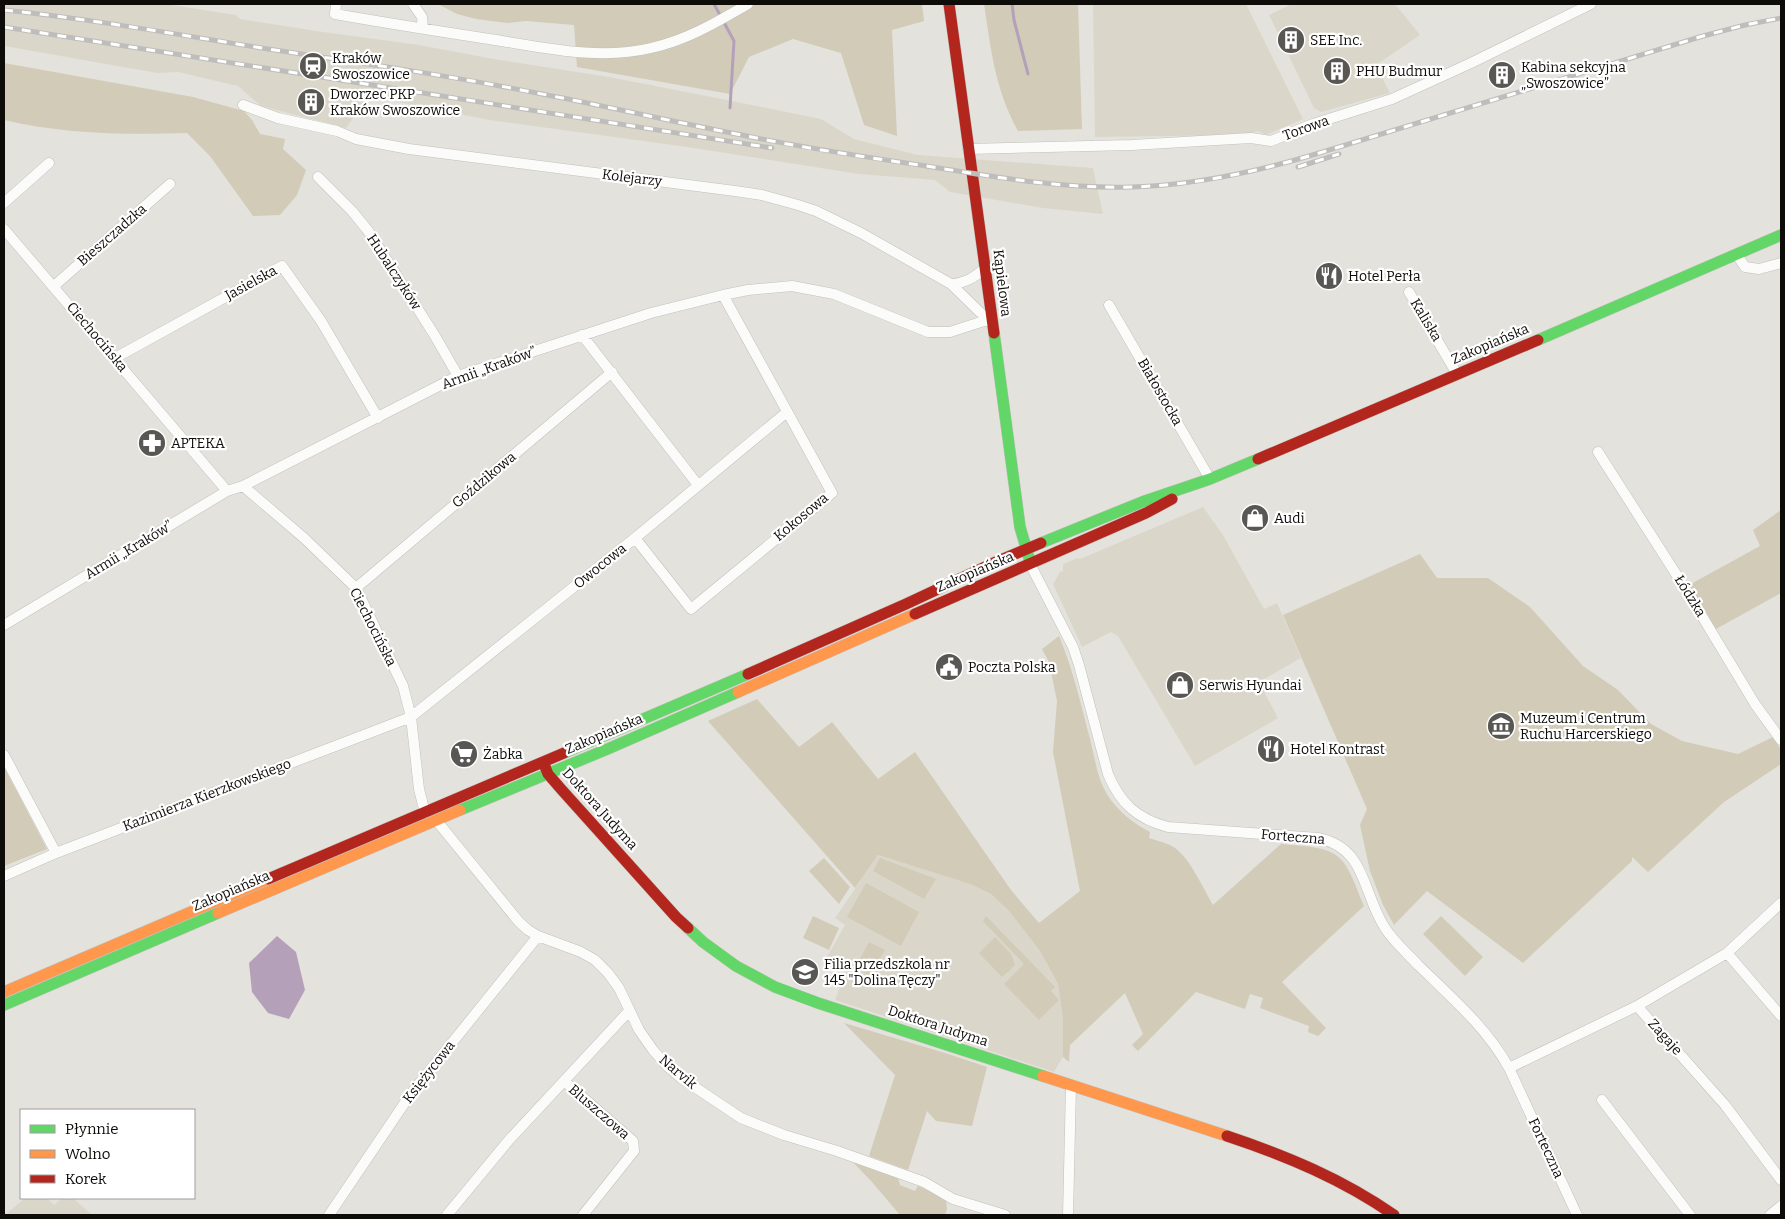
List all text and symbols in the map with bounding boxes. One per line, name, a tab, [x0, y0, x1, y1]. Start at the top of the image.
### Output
building icon: SEE Inc.	[1276, 25, 1306, 55]
place label: SEE Inc.	[1310, 32, 1362, 49]
place label: Kraków Swoszowice	[332, 50, 410, 83]
station icon: Kraków Swoszowice	[298, 51, 328, 81]
building icon: PHU Budmur	[1322, 56, 1352, 86]
place label: Kabina sekcyjna „Swoszowice”	[1521, 59, 1626, 92]
building icon: Kabina sekcyjna „Swoszowice”	[1487, 60, 1517, 90]
place label: PHU Budmur	[1356, 63, 1442, 80]
place label: Dworzec PKP Kraków Swoszowice	[330, 86, 460, 119]
building icon: Dworzec PKP Kraków Swoszowice	[296, 87, 326, 117]
street label: Torowa	[1281, 112, 1332, 144]
street label: Kolejarzy	[601, 166, 664, 190]
street label: Bieszczadzka	[74, 200, 150, 270]
street label: Hubalczyków	[363, 231, 425, 314]
street label: Kąpielowa	[989, 248, 1015, 318]
restaurant icon: Hotel Perła	[1314, 261, 1344, 291]
street label: Jasielska	[221, 262, 280, 305]
place label: Hotel Perła	[1348, 268, 1421, 285]
street label: Kaliska	[1407, 295, 1446, 345]
street label: Ciechocińska	[63, 299, 131, 376]
street label: Zakopiańska	[1449, 320, 1532, 368]
street label: Armii „Kraków”	[439, 343, 539, 393]
street label: Białostocka	[1134, 355, 1186, 429]
pharmacy icon: APTEKA	[137, 428, 167, 458]
place label: APTEKA	[171, 435, 225, 452]
street label: Goździkowa	[449, 448, 520, 512]
street label: Kokosowa	[770, 489, 832, 545]
shop icon: Audi	[1240, 503, 1270, 533]
place label: Audi	[1274, 510, 1305, 527]
street label: Armii „Kraków”	[82, 517, 176, 583]
street label: Owocowa	[570, 540, 630, 592]
street label: Zakopiańska	[934, 548, 1017, 596]
street label: Łódzka	[1671, 572, 1710, 620]
street label: Ciechocińska	[346, 585, 400, 670]
public building icon: Poczta Polska	[934, 652, 964, 682]
place label: Poczta Polska	[968, 659, 1056, 676]
shop icon: Serwis Hyundai	[1165, 670, 1195, 700]
place label: Serwis Hyundai	[1199, 677, 1302, 694]
street label: Zakopiańska	[563, 710, 646, 758]
place label: Muzeum i Centrum Ruchu Harcerskiego	[1520, 710, 1652, 743]
museum icon: Muzeum i Centrum Ruchu Harcerskiego	[1486, 711, 1516, 741]
restaurant icon: Hotel Kontrast	[1256, 734, 1286, 764]
supermarket icon: Żabka	[449, 739, 479, 769]
place label: Hotel Kontrast	[1290, 741, 1385, 758]
place label: Żabka	[483, 746, 523, 763]
street label: Kazimierza Kierzkowskiego	[120, 755, 294, 835]
street label: Doktora Judyma	[559, 765, 641, 854]
street label: Forteczna	[1260, 826, 1326, 848]
street label: Zakopiańska	[190, 867, 273, 915]
place label: Filia przedszkola nr 145 "Dolina Tęczy"	[824, 956, 950, 989]
school or university icon: Filia przedszkola nr 145 "Dolina Tęczy"	[790, 957, 820, 987]
street label: Doktora Judyma	[886, 1002, 991, 1050]
street label: Zagaje	[1644, 1015, 1686, 1059]
street label: Księżycowa	[399, 1037, 459, 1107]
street label: Narvik	[656, 1051, 700, 1093]
street label: Bluszczowa	[565, 1081, 633, 1143]
legend	[20, 1109, 195, 1199]
street label: Forteczna	[1525, 1115, 1567, 1181]
text: Płynnie	[65, 1120, 119, 1138]
text: Wolno	[65, 1145, 110, 1163]
text: Korek	[65, 1170, 107, 1188]

